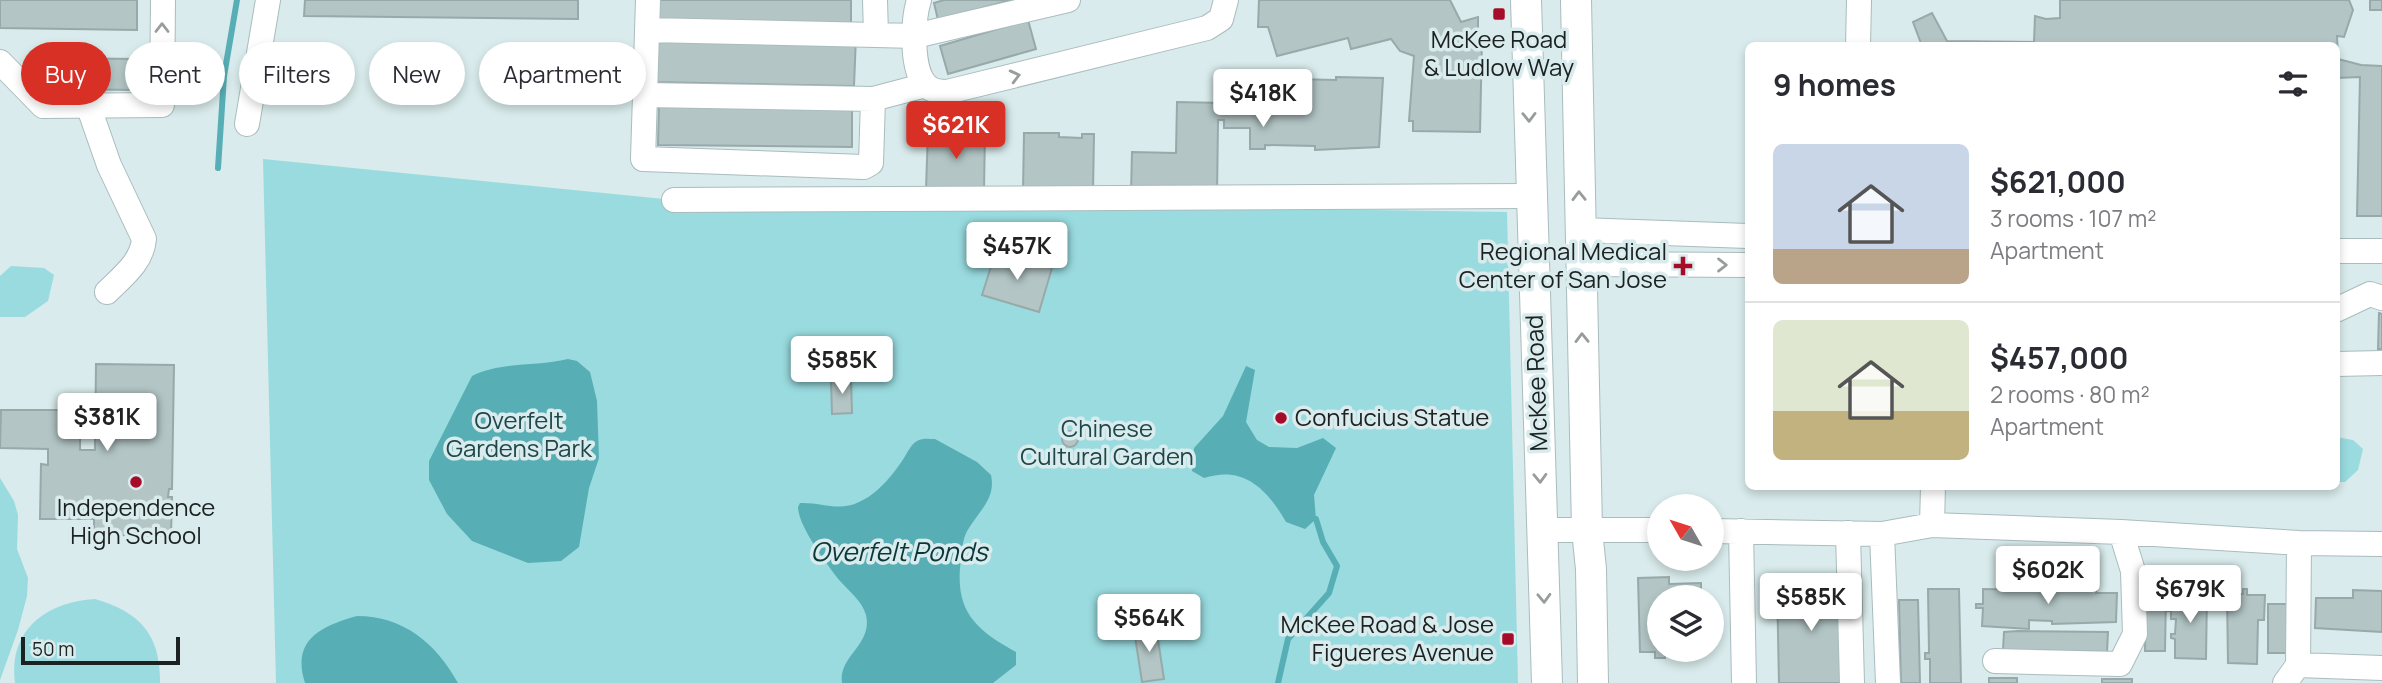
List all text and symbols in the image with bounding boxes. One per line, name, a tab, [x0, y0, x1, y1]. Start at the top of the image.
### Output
marker: McKee Road & Ludlow Way	[1491, 6, 1507, 22]
one-way arrow	[155, 22, 170, 33]
place label: McKee Road & Ludlow Way	[1424, 22, 1575, 83]
chip: Buy	[21, 42, 111, 105]
chip: Rent	[125, 42, 225, 105]
chip: Filters	[239, 42, 355, 105]
chip: New	[369, 42, 465, 105]
chip: Apartment	[479, 42, 646, 105]
text: 9 homes	[1773, 64, 1896, 105]
icon: filters	[2274, 65, 2312, 103]
pin: $418K	[1214, 69, 1312, 129]
one-way arrow	[1009, 70, 1021, 84]
text: $418K	[1229, 76, 1297, 108]
pin: $621K	[907, 102, 1005, 161]
text: $621K	[922, 108, 990, 140]
one-way arrow	[1521, 112, 1537, 123]
text: $621,000	[1990, 161, 2126, 202]
icon: home	[1829, 172, 1913, 256]
one-way arrow	[1572, 190, 1587, 201]
text: 3 rooms · 107 m²	[1990, 202, 2156, 234]
pin: $457K	[968, 222, 1066, 282]
text: $457K	[982, 229, 1052, 261]
place label: Regional Medical Center of San Jose	[1459, 234, 1667, 295]
text: Apartment	[1990, 234, 2104, 266]
marker: Regional Medical Center of San Jose	[1673, 256, 1693, 276]
one-way arrow	[1718, 257, 1728, 273]
street label: McKee Road	[1517, 314, 1554, 452]
one-way arrow	[1575, 333, 1590, 344]
pin: $585K	[793, 336, 891, 396]
text: $457,000	[1990, 337, 2129, 378]
text: $585K	[807, 343, 877, 375]
icon: home	[1829, 348, 1913, 432]
text: 2 rooms · 80 m²	[1990, 378, 2150, 410]
pin: $381K	[58, 393, 156, 453]
text: $381K	[74, 400, 140, 432]
place label: Confucius Statue	[1295, 400, 1489, 433]
park label: Overfelt Gardens Park	[446, 403, 593, 464]
marker: Confucius Statue	[1273, 410, 1289, 426]
text: Apartment	[1990, 410, 2104, 442]
park label: Chinese Cultural Garden	[1020, 411, 1194, 472]
marker: Independence High School	[128, 474, 144, 490]
one-way arrow	[1532, 474, 1548, 484]
place label: Independence High School	[57, 490, 215, 551]
north arrow	[1647, 494, 1724, 570]
map controls	[1647, 494, 1724, 662]
water label: Overfelt Ponds	[810, 533, 990, 569]
pin: $602K	[1999, 546, 2097, 606]
text: $602K	[2012, 553, 2084, 585]
pin: $679K	[2141, 566, 2239, 625]
text: $679K	[2155, 572, 2225, 604]
pin: $585K	[1762, 574, 1860, 633]
text: $585K	[1776, 580, 1846, 612]
button: layers	[1647, 585, 1724, 662]
one-way arrow	[1537, 593, 1552, 604]
pin: $564K	[1100, 594, 1198, 654]
text: $564K	[1113, 601, 1185, 633]
place label: McKee Road & Jose Figueres Avenue	[1280, 607, 1494, 668]
marker: McKee Road & Jose Figueres Avenue	[1500, 631, 1516, 647]
scale bar	[21, 634, 180, 666]
text: 50 m	[32, 636, 74, 662]

